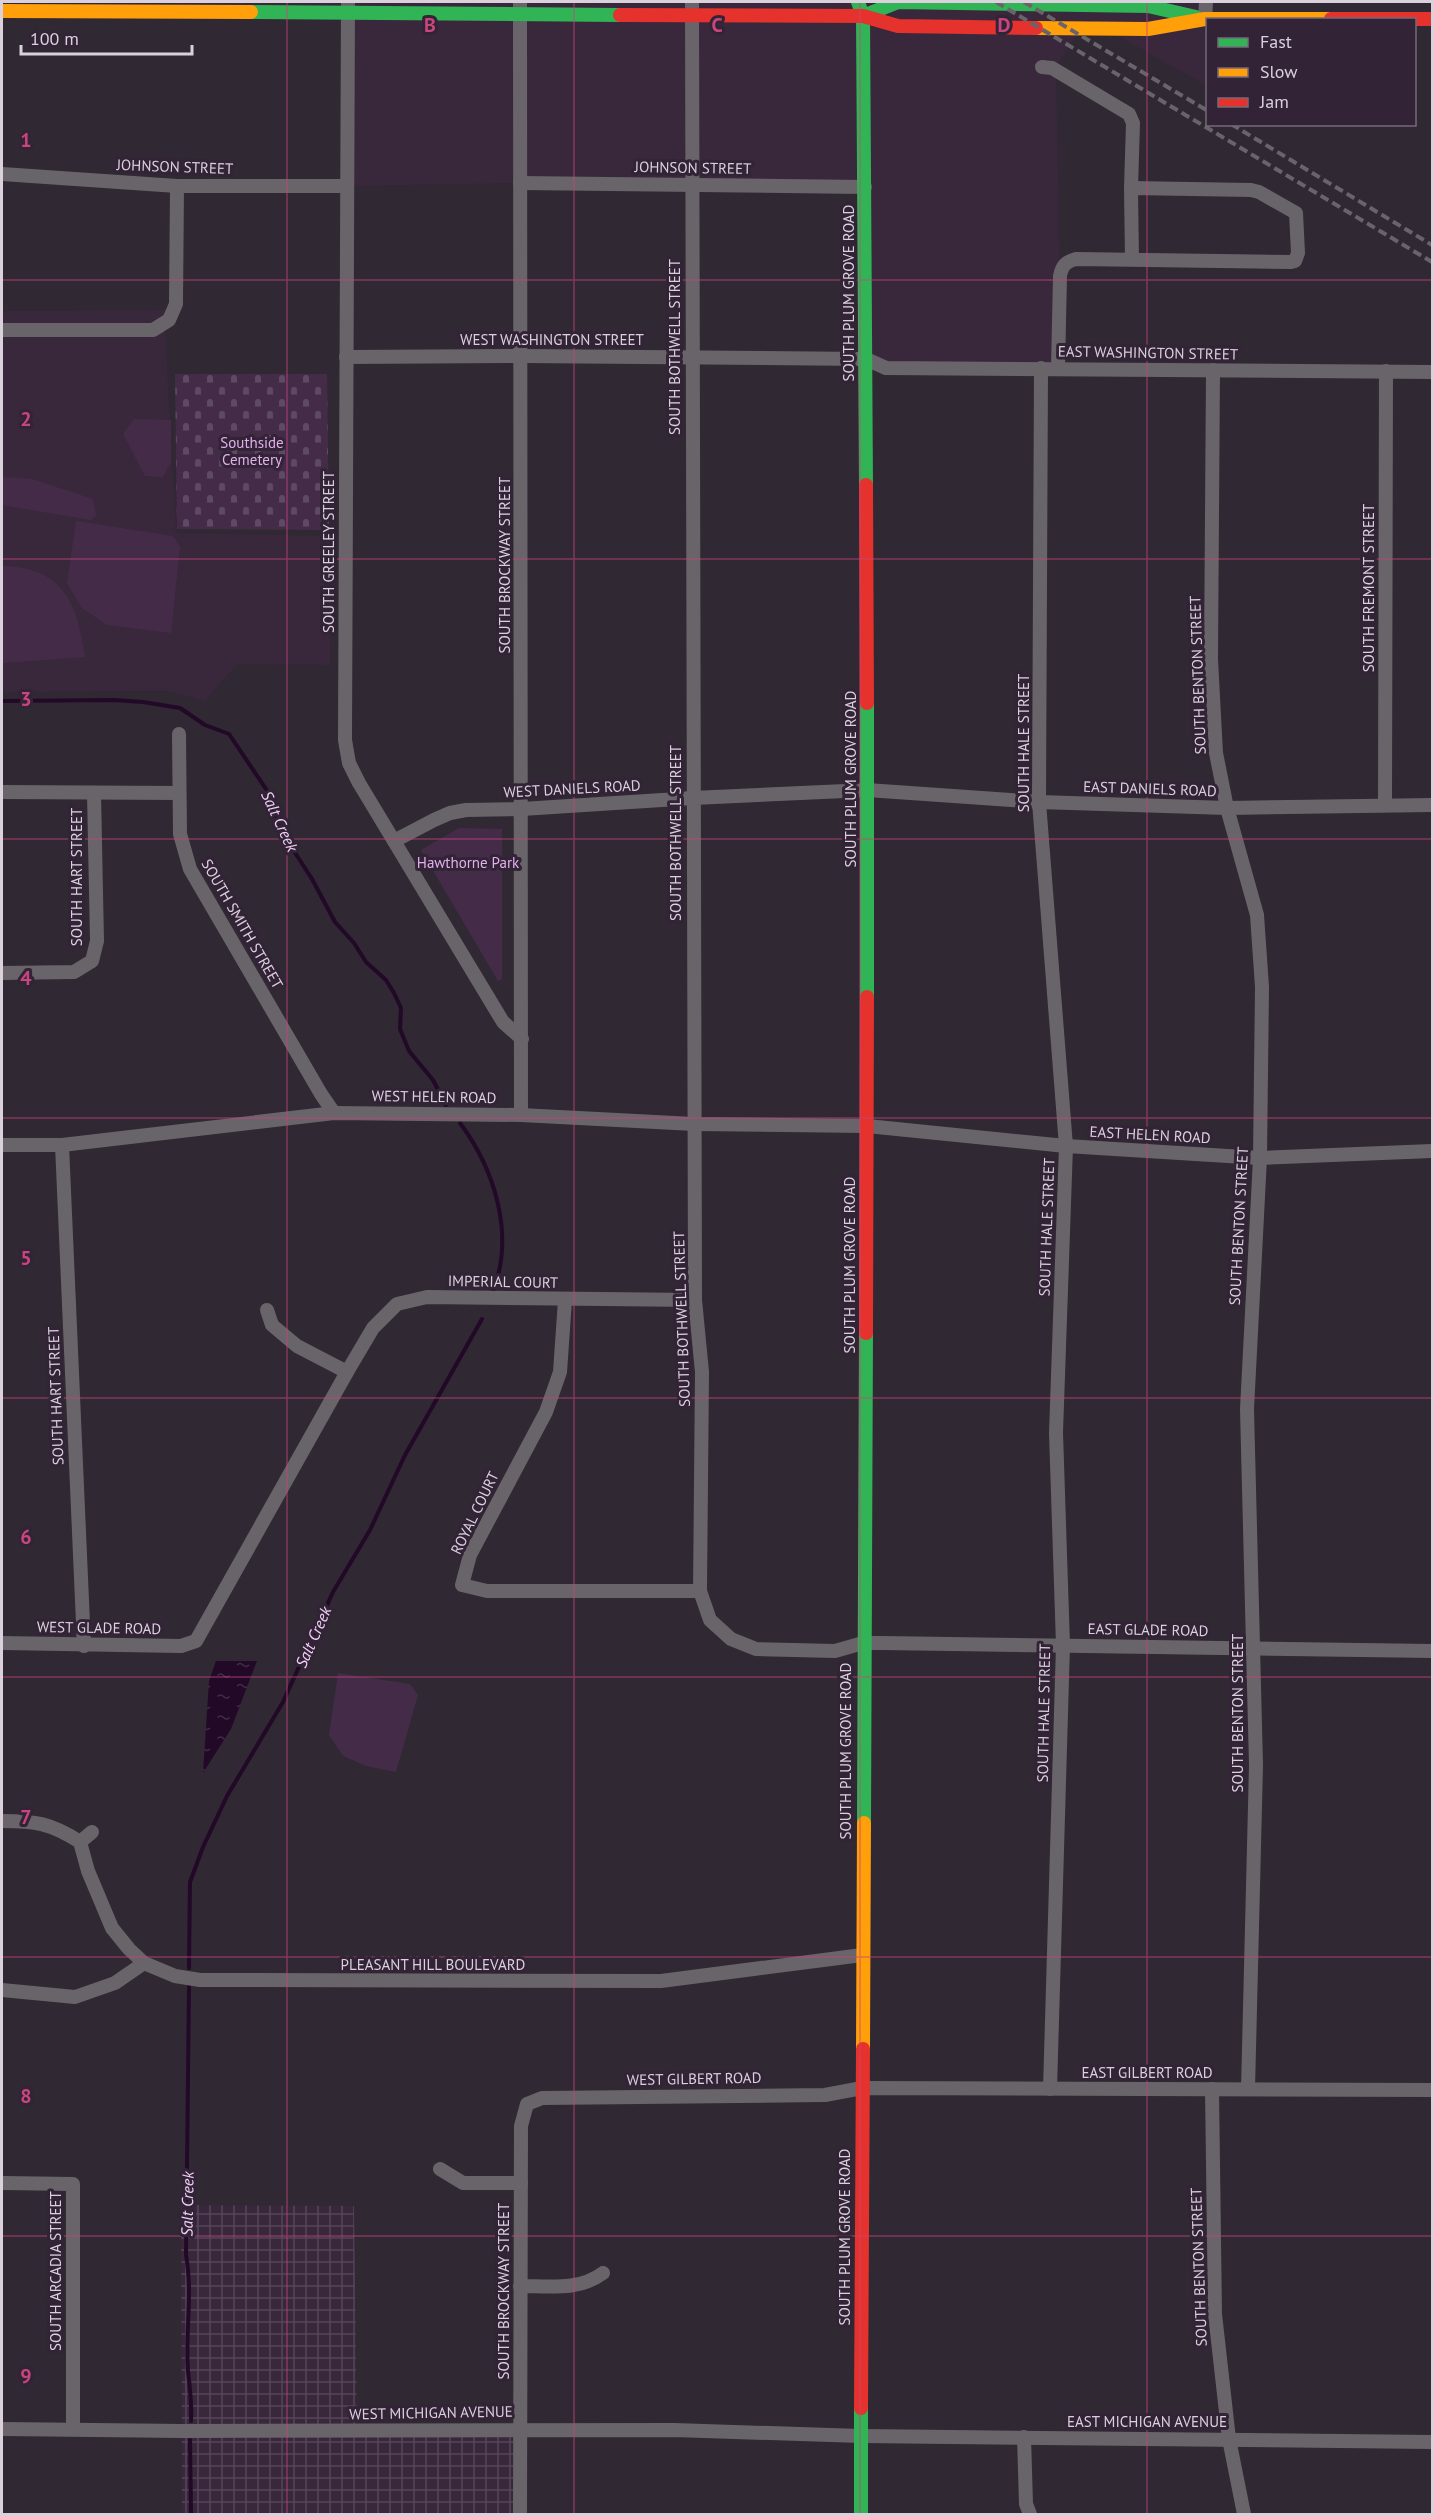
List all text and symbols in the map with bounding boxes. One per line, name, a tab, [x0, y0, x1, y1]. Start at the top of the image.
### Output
text: B	[424, 12, 436, 38]
text: C	[711, 12, 723, 38]
text: D	[998, 12, 1011, 38]
scale bar	[21, 18, 192, 56]
legend	[1206, 18, 1416, 126]
text: 100 m	[30, 27, 79, 50]
text: Fast	[1260, 30, 1292, 53]
text: Slow	[1260, 60, 1298, 83]
text: Jam	[1259, 90, 1289, 113]
text: 1	[20, 127, 32, 153]
street label: JOHNSON STREET	[115, 155, 234, 178]
street label: JOHNSON STREET	[633, 157, 752, 178]
street label: SOUTH PLUM GROVE ROAD	[839, 205, 858, 381]
street label: SOUTH BOTHWELL STREET	[665, 258, 684, 435]
street label: WEST WASHINGTON STREET	[460, 330, 645, 349]
street label: EAST WASHINGTON STREET	[1058, 341, 1239, 364]
text: 2	[20, 406, 32, 432]
park label: Southside Cemetery	[220, 433, 284, 469]
street label: SOUTH GREELEY STREET	[319, 470, 338, 633]
street label: SOUTH BROCKWAY STREET	[495, 476, 514, 653]
street label: SOUTH FREMONT STREET	[1359, 503, 1378, 672]
street label: SOUTH BENTON STREET	[1185, 595, 1210, 755]
street label: SOUTH HALE STREET	[1014, 673, 1033, 812]
text: 3	[20, 686, 32, 712]
street label: SOUTH PLUM GROVE ROAD	[841, 691, 860, 867]
street label: SOUTH BOTHWELL STREET	[666, 744, 685, 921]
street label: WEST DANIELS ROAD	[503, 775, 641, 802]
street label: EAST DANIELS ROAD	[1083, 777, 1217, 800]
water label: Salt Creek	[257, 787, 303, 855]
street label: SOUTH HART STREET	[67, 807, 86, 946]
park label: Hawthorne Park	[417, 853, 520, 872]
street label: SOUTH SMITH STREET	[198, 855, 288, 993]
text: 4	[20, 965, 32, 991]
street label: WEST HELEN ROAD	[371, 1086, 497, 1107]
street label: EAST HELEN ROAD	[1089, 1122, 1211, 1147]
street label: SOUTH BENTON STREET	[1225, 1145, 1252, 1306]
street label: SOUTH HALE STREET	[1035, 1157, 1058, 1297]
street label: SOUTH PLUM GROVE ROAD	[840, 1177, 859, 1353]
street label: SOUTH BOTHWELL STREET	[669, 1230, 694, 1407]
text: 5	[20, 1245, 32, 1271]
street label: IMPERIAL COURT	[448, 1271, 559, 1292]
street label: SOUTH HART STREET	[44, 1326, 67, 1466]
street label: ROYAL COURT	[446, 1468, 503, 1557]
text: 6	[20, 1524, 32, 1550]
water label: Salt Creek	[291, 1603, 336, 1671]
street label: WEST GLADE ROAD	[37, 1617, 161, 1638]
street label: EAST GLADE ROAD	[1087, 1619, 1209, 1640]
street label: SOUTH BENTON STREET	[1228, 1633, 1247, 1792]
street label: SOUTH HALE STREET	[1033, 1643, 1054, 1782]
street label: SOUTH PLUM GROVE ROAD	[836, 1663, 855, 1839]
text: 7	[20, 1804, 32, 1830]
street label: PLEASANT HILL BOULEVARD	[341, 1955, 525, 1974]
street label: EAST GILBERT ROAD	[1081, 2063, 1213, 2082]
street label: WEST GILBERT ROAD	[626, 2068, 762, 2089]
text: 8	[20, 2083, 32, 2109]
street label: SOUTH PLUM GROVE ROAD	[835, 2149, 854, 2325]
water label: Salt Creek	[176, 2171, 198, 2237]
street label: SOUTH BENTON STREET	[1186, 2187, 1211, 2347]
street label: SOUTH ARCADIA STREET	[46, 2190, 65, 2351]
street label: SOUTH BROCKWAY STREET	[494, 2202, 513, 2379]
text: 9	[20, 2363, 32, 2389]
street label: WEST MICHIGAN AVENUE	[349, 2402, 513, 2423]
street label: EAST MICHIGAN AVENUE	[1067, 2412, 1227, 2431]

